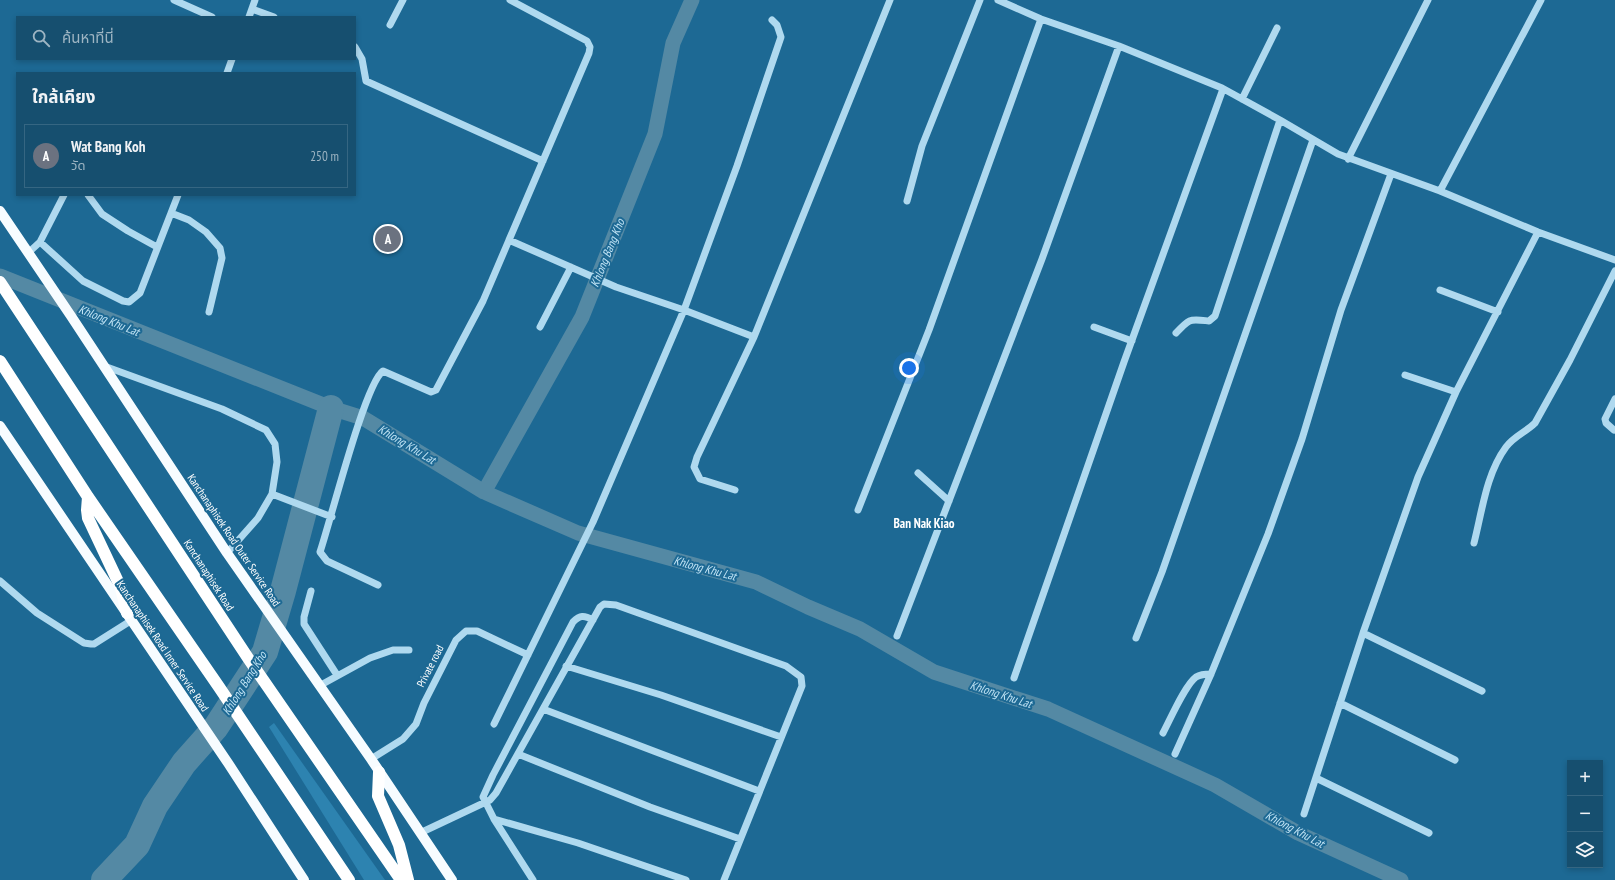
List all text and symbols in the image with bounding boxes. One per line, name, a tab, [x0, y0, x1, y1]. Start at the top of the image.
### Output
search box	[16, 16, 356, 60]
icon: search	[30, 27, 52, 49]
text: ค้นหาที่นี่	[62, 28, 114, 47]
text: ใกล้เคียง	[32, 86, 95, 108]
text: Wat Bang Koh	[71, 137, 145, 156]
text: A	[43, 148, 49, 165]
text: 250 m	[310, 148, 339, 165]
text: วัด	[71, 157, 85, 174]
water label: Khlong Bang Kho	[587, 216, 628, 289]
pin: A	[375, 224, 401, 254]
water label: Khlong Khu Lat	[76, 301, 143, 340]
your location	[899, 358, 919, 378]
water label: Khlong Khu Lat	[376, 421, 440, 468]
street label: Kanchanaphisek Road Outer Service Road	[185, 471, 283, 609]
district label: Ban Nak Kiao	[893, 515, 955, 532]
street label: Kanchanaphisek Road	[181, 537, 237, 613]
water label: Khlong Khu Lat	[672, 552, 740, 584]
street label: Kanchanaphisek Road Inner Service Road	[114, 578, 212, 714]
street label: Private road	[413, 642, 447, 689]
water label: Khlong Bang Kho	[219, 648, 270, 718]
water label: Khlong Khu Lat	[968, 677, 1035, 712]
map controls	[1567, 760, 1603, 868]
button: +	[1567, 760, 1603, 796]
button: −	[1567, 796, 1603, 832]
water label: Khlong Khu Lat	[1263, 807, 1328, 851]
button: layers	[1567, 832, 1603, 868]

